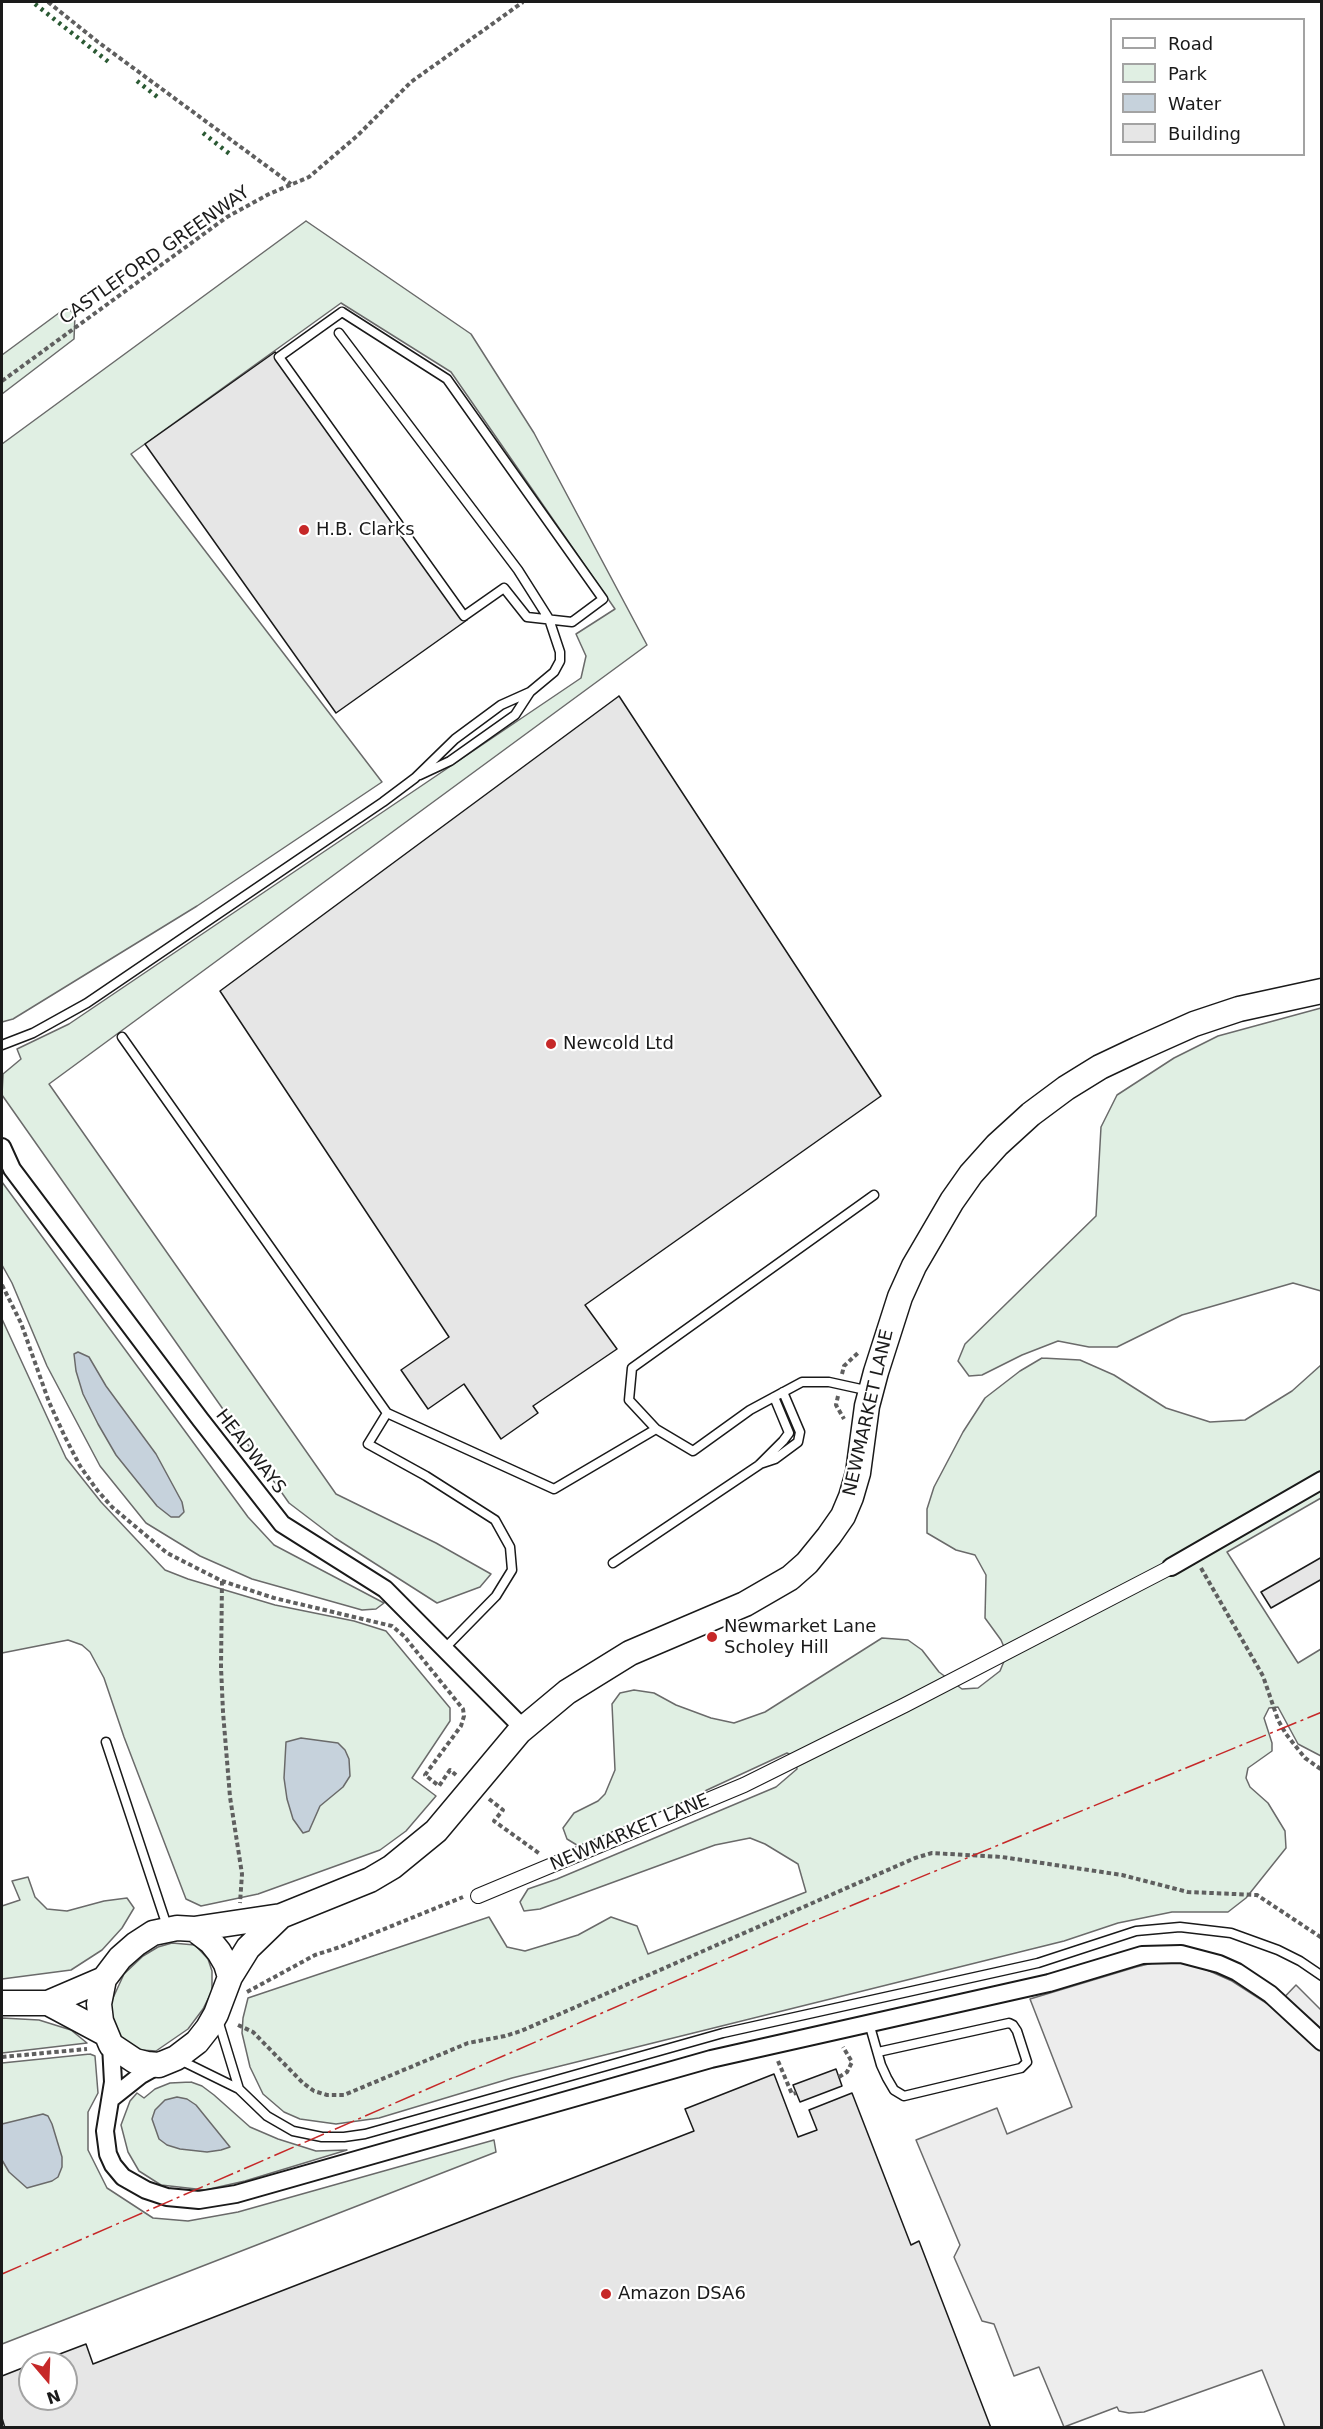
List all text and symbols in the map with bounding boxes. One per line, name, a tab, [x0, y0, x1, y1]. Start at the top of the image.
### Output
legend	[1110, 18, 1305, 156]
text: Road	[1168, 33, 1213, 54]
text: Park	[1168, 63, 1207, 84]
text: Water	[1168, 93, 1221, 114]
text: Building	[1168, 123, 1241, 144]
street label: CASTLEFORD GREENWAY	[56, 182, 254, 330]
place label: H.B. Clarks	[316, 519, 415, 541]
marker: H.B. Clarks	[297, 523, 311, 537]
place label: Newcold Ltd	[563, 1033, 674, 1055]
marker: Newcold Ltd	[544, 1037, 558, 1051]
street label: NEWMARKET LANE	[839, 1328, 899, 1498]
street label: HEADWAYS	[210, 1405, 290, 1499]
place label: Newmarket Lane Scholey Hill	[724, 1616, 876, 1658]
marker: Newmarket Lane Scholey Hill	[705, 1630, 719, 1644]
street label: NEWMARKET LANE	[547, 1790, 713, 1876]
place label: Amazon DSA6	[618, 2283, 746, 2305]
marker: Amazon DSA6	[599, 2287, 613, 2301]
north arrow	[18, 2351, 78, 2411]
text: N	[44, 2385, 63, 2408]

